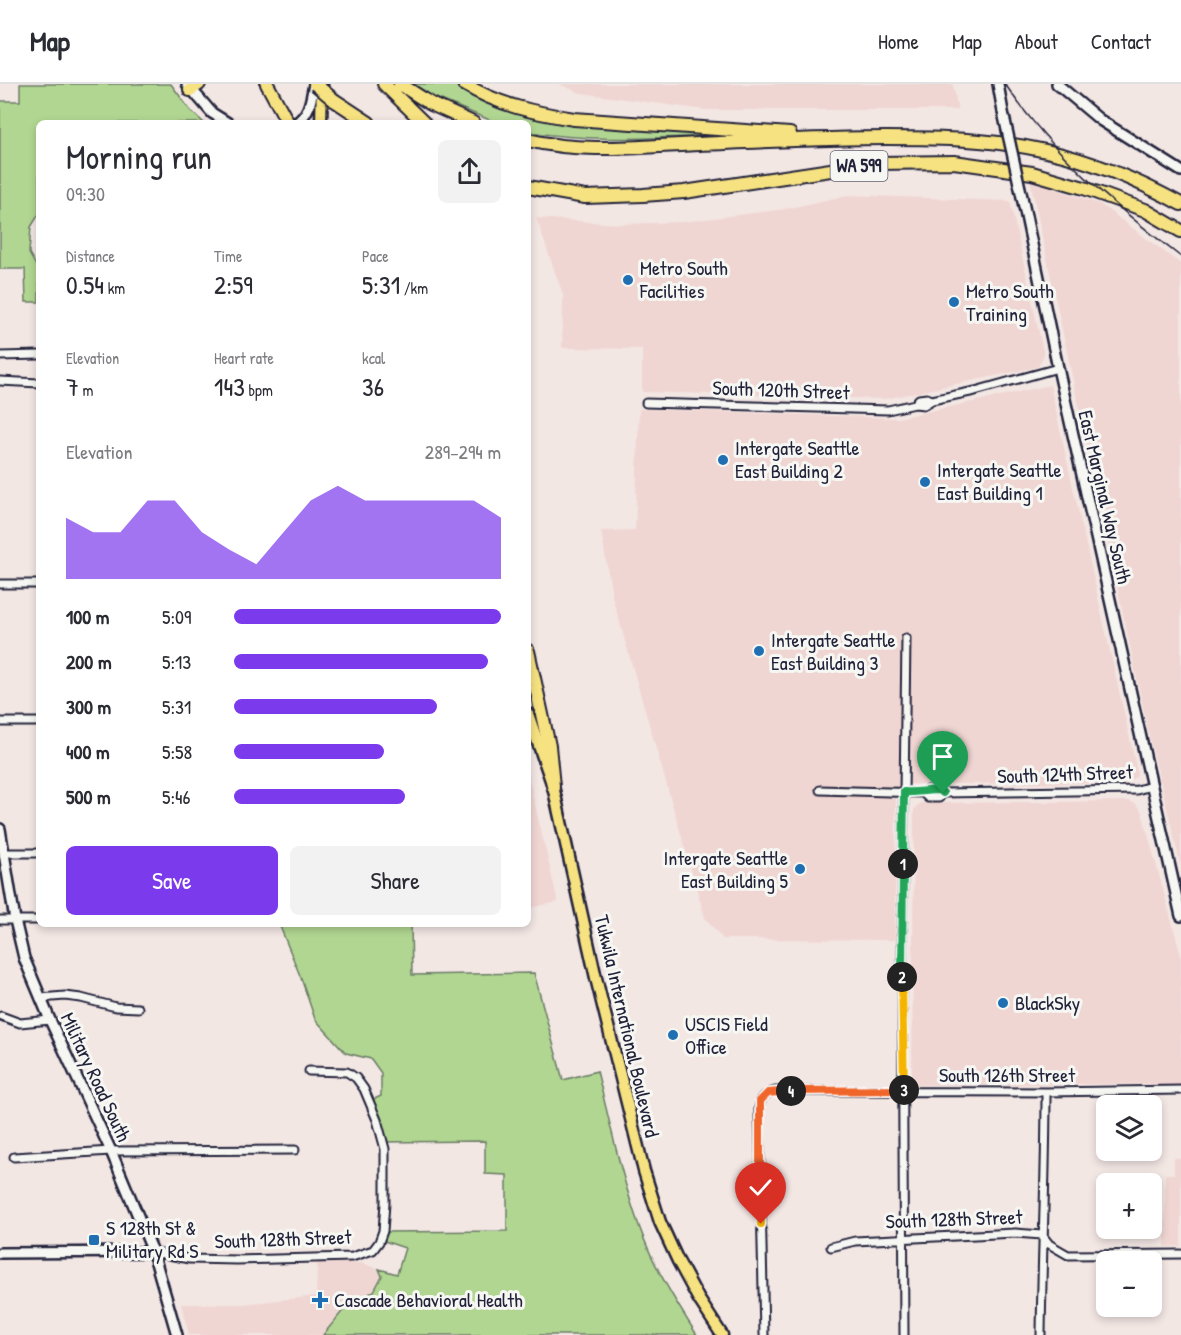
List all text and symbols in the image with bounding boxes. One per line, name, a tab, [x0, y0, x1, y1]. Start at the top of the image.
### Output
text: Map	[30, 22, 70, 60]
text: Home	[878, 27, 919, 56]
text: Map	[952, 27, 982, 56]
text: About	[1015, 27, 1058, 56]
text: Contact	[1091, 27, 1151, 56]
text: Morning run	[66, 135, 212, 179]
button: share	[438, 140, 501, 203]
road number: WA 599	[830, 151, 888, 181]
text: 09:30	[66, 180, 105, 207]
text: Distance	[66, 245, 115, 267]
text: Time	[214, 245, 242, 267]
text: Pace	[362, 245, 389, 267]
place label: Metro South Facilities	[639, 254, 728, 304]
text: 0.54	[66, 267, 104, 302]
text: 2:59	[214, 267, 253, 302]
text: 5:31	[362, 267, 400, 302]
marker: Metro South Facilities	[621, 273, 635, 287]
text: km	[104, 277, 125, 299]
text: /km	[400, 277, 428, 299]
place label: Metro South Training	[966, 277, 1054, 327]
marker: Metro South Training	[947, 295, 961, 309]
text: Elevation	[66, 347, 119, 369]
text: Heart rate	[214, 347, 274, 369]
text: kcal	[362, 347, 385, 369]
text: 7	[66, 369, 79, 404]
text: 143	[214, 369, 245, 404]
text: 36	[362, 369, 384, 404]
street label: South 120th Street	[712, 374, 851, 405]
text: m	[79, 379, 93, 401]
text: bpm	[245, 379, 273, 401]
street label: East Marginal Way South	[1072, 408, 1139, 586]
place label: Intergate Seattle East Building 2	[735, 434, 860, 484]
text: Elevation	[66, 438, 132, 465]
text: 289–294 m	[425, 438, 501, 465]
marker: Intergate Seattle East Building 2	[716, 453, 730, 467]
place label: Intergate Seattle East Building 1	[937, 456, 1062, 506]
marker: Intergate Seattle East Building 1	[918, 475, 932, 489]
text: 100 m	[66, 603, 109, 630]
text: 5:09	[162, 603, 191, 630]
place label: Intergate Seattle East Building 3	[771, 626, 896, 676]
marker: Intergate Seattle East Building 3	[752, 644, 766, 658]
text: 200 m	[66, 648, 111, 675]
text: 5:13	[162, 648, 191, 675]
text: 300 m	[66, 693, 111, 720]
text: 5:31	[162, 693, 191, 720]
pin	[917, 731, 968, 793]
text: 400 m	[66, 738, 110, 765]
text: 5:58	[162, 738, 192, 765]
icon: arrive	[926, 740, 959, 773]
street label: South 124th Street	[997, 758, 1134, 789]
text: 500 m	[66, 783, 111, 810]
text: 5:46	[162, 783, 191, 810]
place label: Intergate Seattle East Building 5	[664, 844, 789, 894]
button: Save	[66, 846, 278, 915]
button: Share	[290, 846, 501, 915]
pin: 1	[888, 849, 918, 879]
text: 1	[900, 853, 906, 875]
marker: Intergate Seattle East Building 5	[793, 862, 807, 876]
street label: Tukwila International Boulevard	[589, 912, 666, 1140]
pin: 2	[887, 962, 917, 992]
text: 2	[898, 966, 906, 988]
place label: BlackSky	[1015, 989, 1080, 1016]
marker: BlackSky	[996, 996, 1010, 1010]
street label: Military Road South	[55, 1008, 138, 1146]
place label: USCIS Field Office	[685, 1010, 768, 1060]
marker: USCIS Field Office	[666, 1028, 680, 1042]
street label: South 126th Street	[939, 1061, 1076, 1088]
pin: 3	[889, 1075, 919, 1105]
pin: 4	[776, 1076, 806, 1106]
text: 3	[900, 1079, 908, 1101]
text: 4	[788, 1080, 794, 1102]
map controls	[1096, 1095, 1162, 1317]
button: layers	[1096, 1095, 1162, 1161]
pin	[735, 1162, 786, 1224]
icon: check	[744, 1171, 777, 1204]
button: +	[1096, 1173, 1162, 1239]
street label: South 128th Street	[885, 1203, 1024, 1234]
place label: S 128th St & Military Rd S	[106, 1214, 198, 1264]
street label: South 128th Street	[214, 1223, 353, 1254]
marker: S 128th St & Military Rd S	[87, 1233, 101, 1247]
button: −	[1096, 1251, 1162, 1317]
place label: Cascade Behavioral Health	[334, 1286, 523, 1313]
marker: Cascade Behavioral Health	[311, 1291, 329, 1309]

